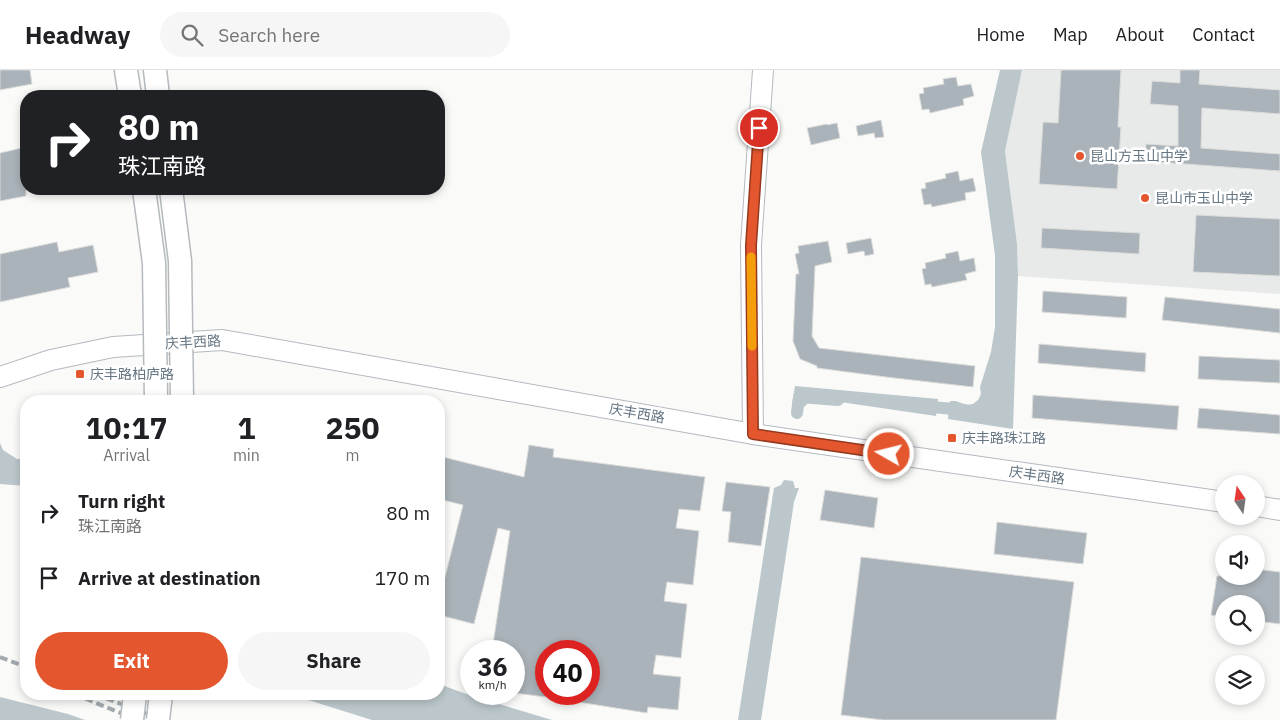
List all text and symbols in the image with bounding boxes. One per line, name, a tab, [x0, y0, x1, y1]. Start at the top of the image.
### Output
search box	[160, 12, 510, 57]
text: Headway	[25, 19, 130, 51]
icon: search	[178, 21, 206, 49]
text: Search here	[218, 23, 320, 47]
text: Home	[977, 23, 1025, 46]
text: Map	[1053, 23, 1088, 46]
text: About	[1116, 23, 1164, 46]
text: Contact	[1192, 23, 1255, 46]
text: 80 m	[118, 104, 200, 150]
pin	[738, 107, 780, 149]
icon: right	[35, 110, 100, 175]
icon: arrive	[745, 114, 773, 142]
place label: 昆山方玉山中学	[1090, 147, 1188, 165]
marker: 昆山方玉山中学	[1074, 150, 1086, 162]
text: 珠江南路	[118, 151, 206, 180]
place label: 昆山市玉山中学	[1155, 189, 1253, 207]
marker: 昆山市玉山中学	[1139, 192, 1151, 204]
street label: 庆丰西路	[165, 332, 221, 352]
place label: 庆丰路柏庐路	[90, 365, 174, 383]
marker: 庆丰路柏庐路	[74, 368, 86, 380]
street label: 庆丰西路	[608, 399, 666, 427]
text: 10:17	[86, 408, 167, 447]
text: 1	[237, 408, 255, 447]
text: 250	[325, 408, 379, 447]
position arrow	[862, 427, 914, 479]
place label: 庆丰路珠江路	[962, 429, 1046, 447]
marker: 庆丰路珠江路	[946, 432, 958, 444]
text: Arrival	[103, 445, 150, 465]
text: min	[233, 445, 260, 465]
text: m	[345, 445, 359, 465]
street label: 庆丰西路	[1008, 462, 1066, 488]
north arrow	[1215, 475, 1265, 525]
map controls	[1215, 475, 1265, 705]
text: Turn right	[78, 489, 165, 513]
icon: right	[35, 499, 63, 527]
text: 80 m	[386, 501, 430, 525]
text: 珠江南路	[78, 516, 142, 536]
button: sound	[1215, 535, 1265, 585]
icon: arrive	[35, 564, 63, 592]
text: Arrive at destination	[78, 566, 261, 590]
text: 170 m	[375, 566, 430, 590]
button: search	[1215, 595, 1265, 645]
button: Exit	[35, 632, 228, 690]
button: Share	[238, 632, 430, 690]
speed limit sign: 40	[535, 640, 600, 705]
text: 36	[477, 650, 508, 683]
button: layers	[1215, 655, 1265, 705]
text: km/h	[478, 677, 507, 692]

